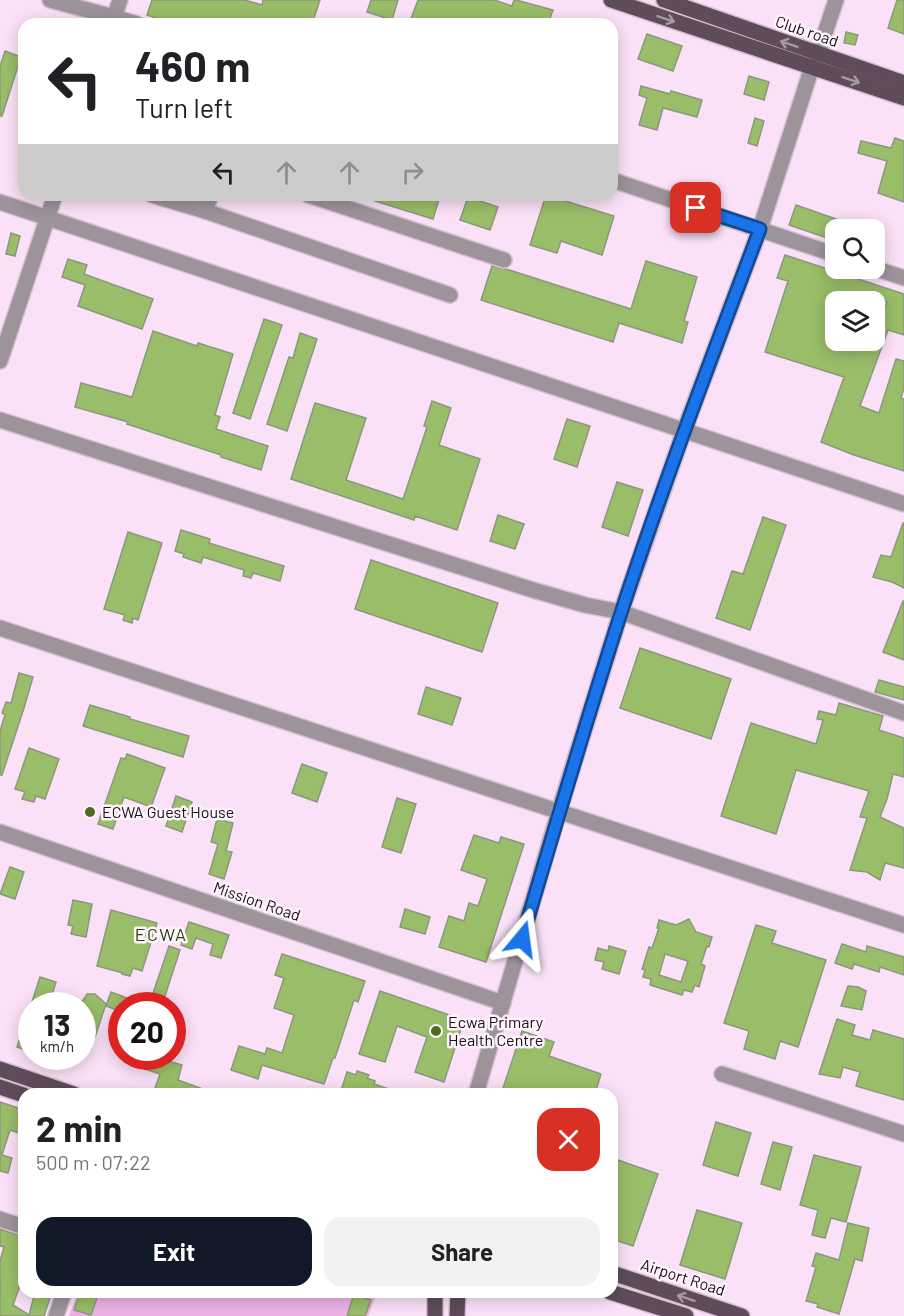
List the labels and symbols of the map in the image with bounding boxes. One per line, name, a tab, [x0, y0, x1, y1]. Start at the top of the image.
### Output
street label: Club road	[773, 11, 841, 50]
one-way arrow	[656, 14, 675, 25]
one-way arrow	[780, 37, 799, 48]
one-way arrow	[841, 76, 860, 87]
pin	[670, 182, 721, 233]
place label: ECWA Guest House	[102, 802, 234, 821]
marker: ECWA Guest House	[83, 805, 97, 819]
street label: Mission Road	[211, 877, 303, 924]
position arrow	[490, 907, 554, 971]
district label: ECWA	[135, 923, 187, 945]
speed limit sign: 20	[108, 992, 186, 1070]
place label: Ecwa Primary Health Centre	[448, 1012, 544, 1049]
marker: Ecwa Primary Health Centre	[429, 1024, 443, 1038]
street label: Airport Road	[639, 1254, 728, 1299]
one-way arrow	[677, 1291, 696, 1302]

